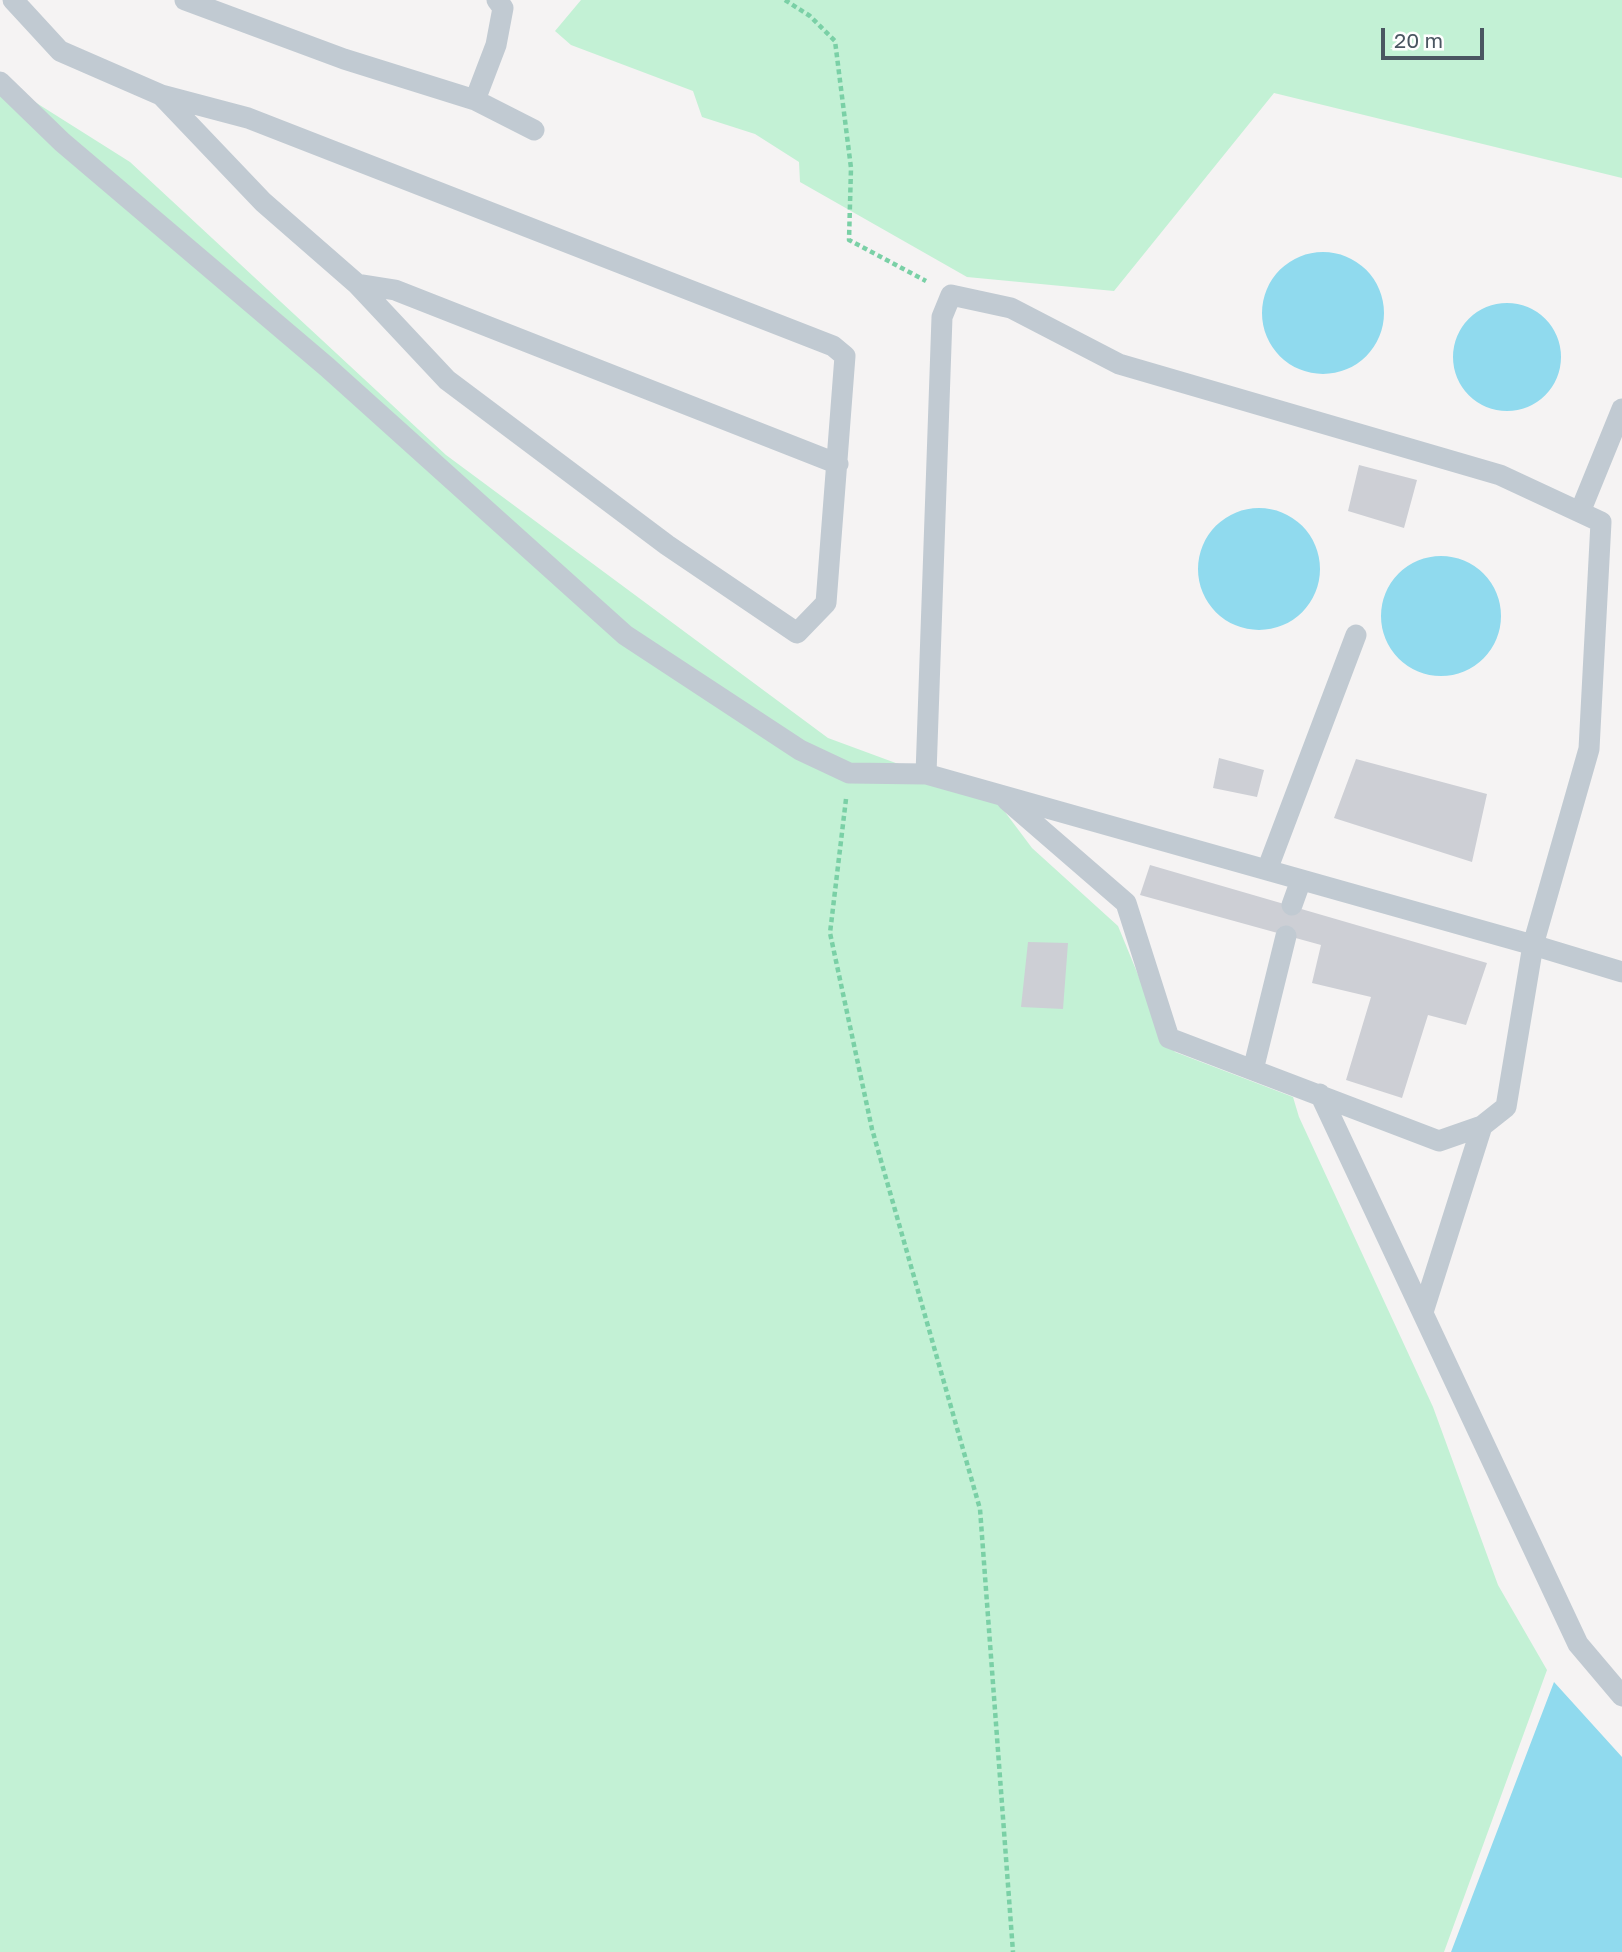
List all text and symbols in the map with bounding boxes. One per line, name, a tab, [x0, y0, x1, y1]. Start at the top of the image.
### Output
scale bar	[1384, 14, 1487, 58]
text: 20 m	[1394, 27, 1443, 53]

